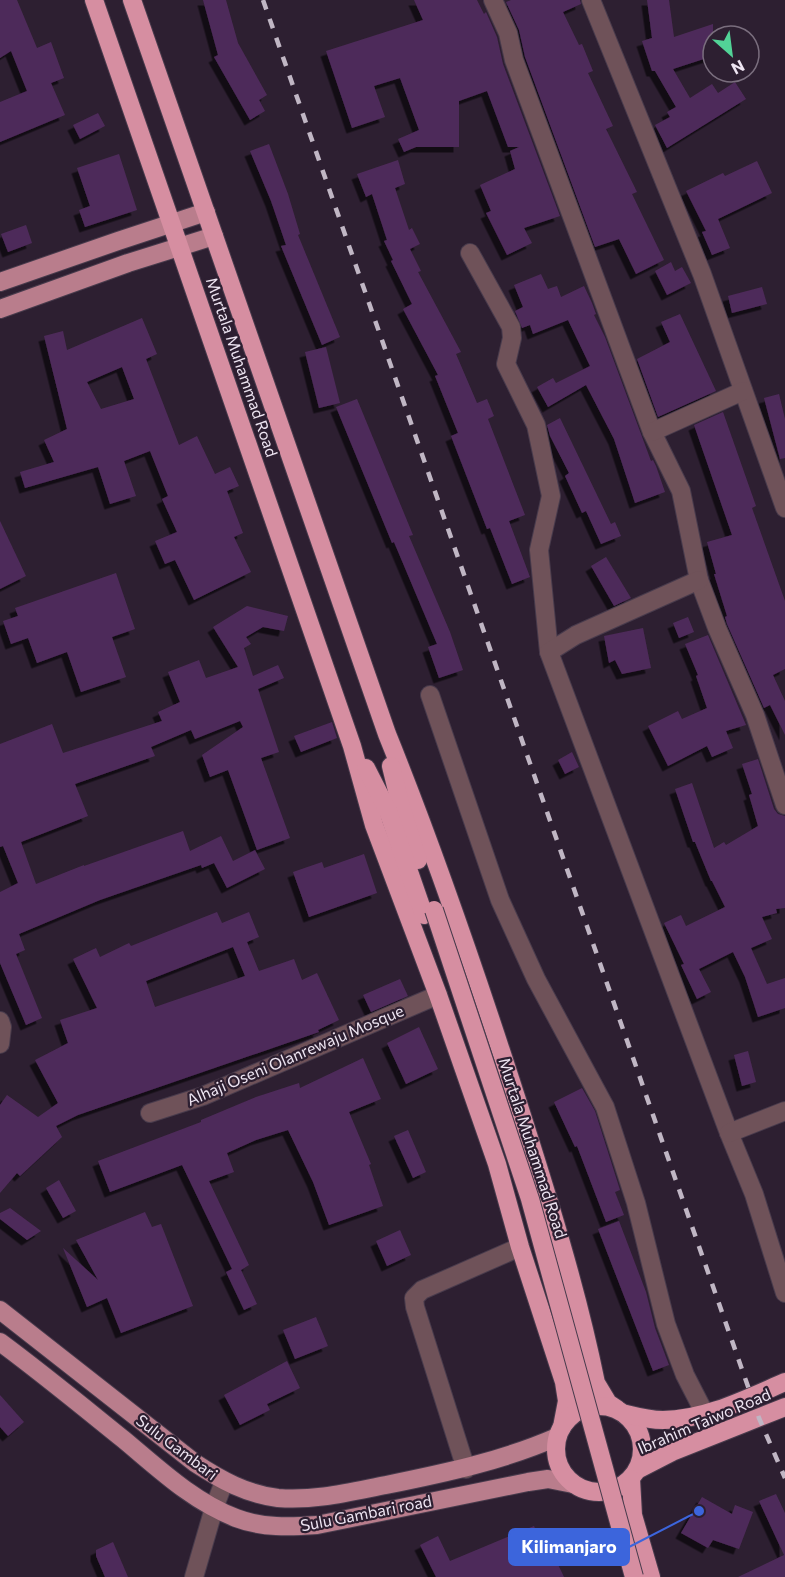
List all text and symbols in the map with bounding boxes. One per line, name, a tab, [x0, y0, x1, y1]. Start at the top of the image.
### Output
north arrow	[701, 24, 761, 84]
text: N	[729, 56, 748, 79]
street label: Murtala Muhammad Road	[203, 275, 282, 459]
street label: Alhaji Oseni Olanrewaju Mosque	[183, 1000, 406, 1109]
street label: Murtala Muhammad Road	[495, 1055, 572, 1241]
street label: Ibrahim Taiwo Road	[634, 1384, 773, 1457]
street label: Sulu Gambari	[133, 1410, 222, 1483]
street label: Sulu Gambari road	[299, 1490, 433, 1535]
callout: Kilimanjaro	[509, 1529, 629, 1565]
text: Kilimanjaro	[521, 1535, 617, 1557]

